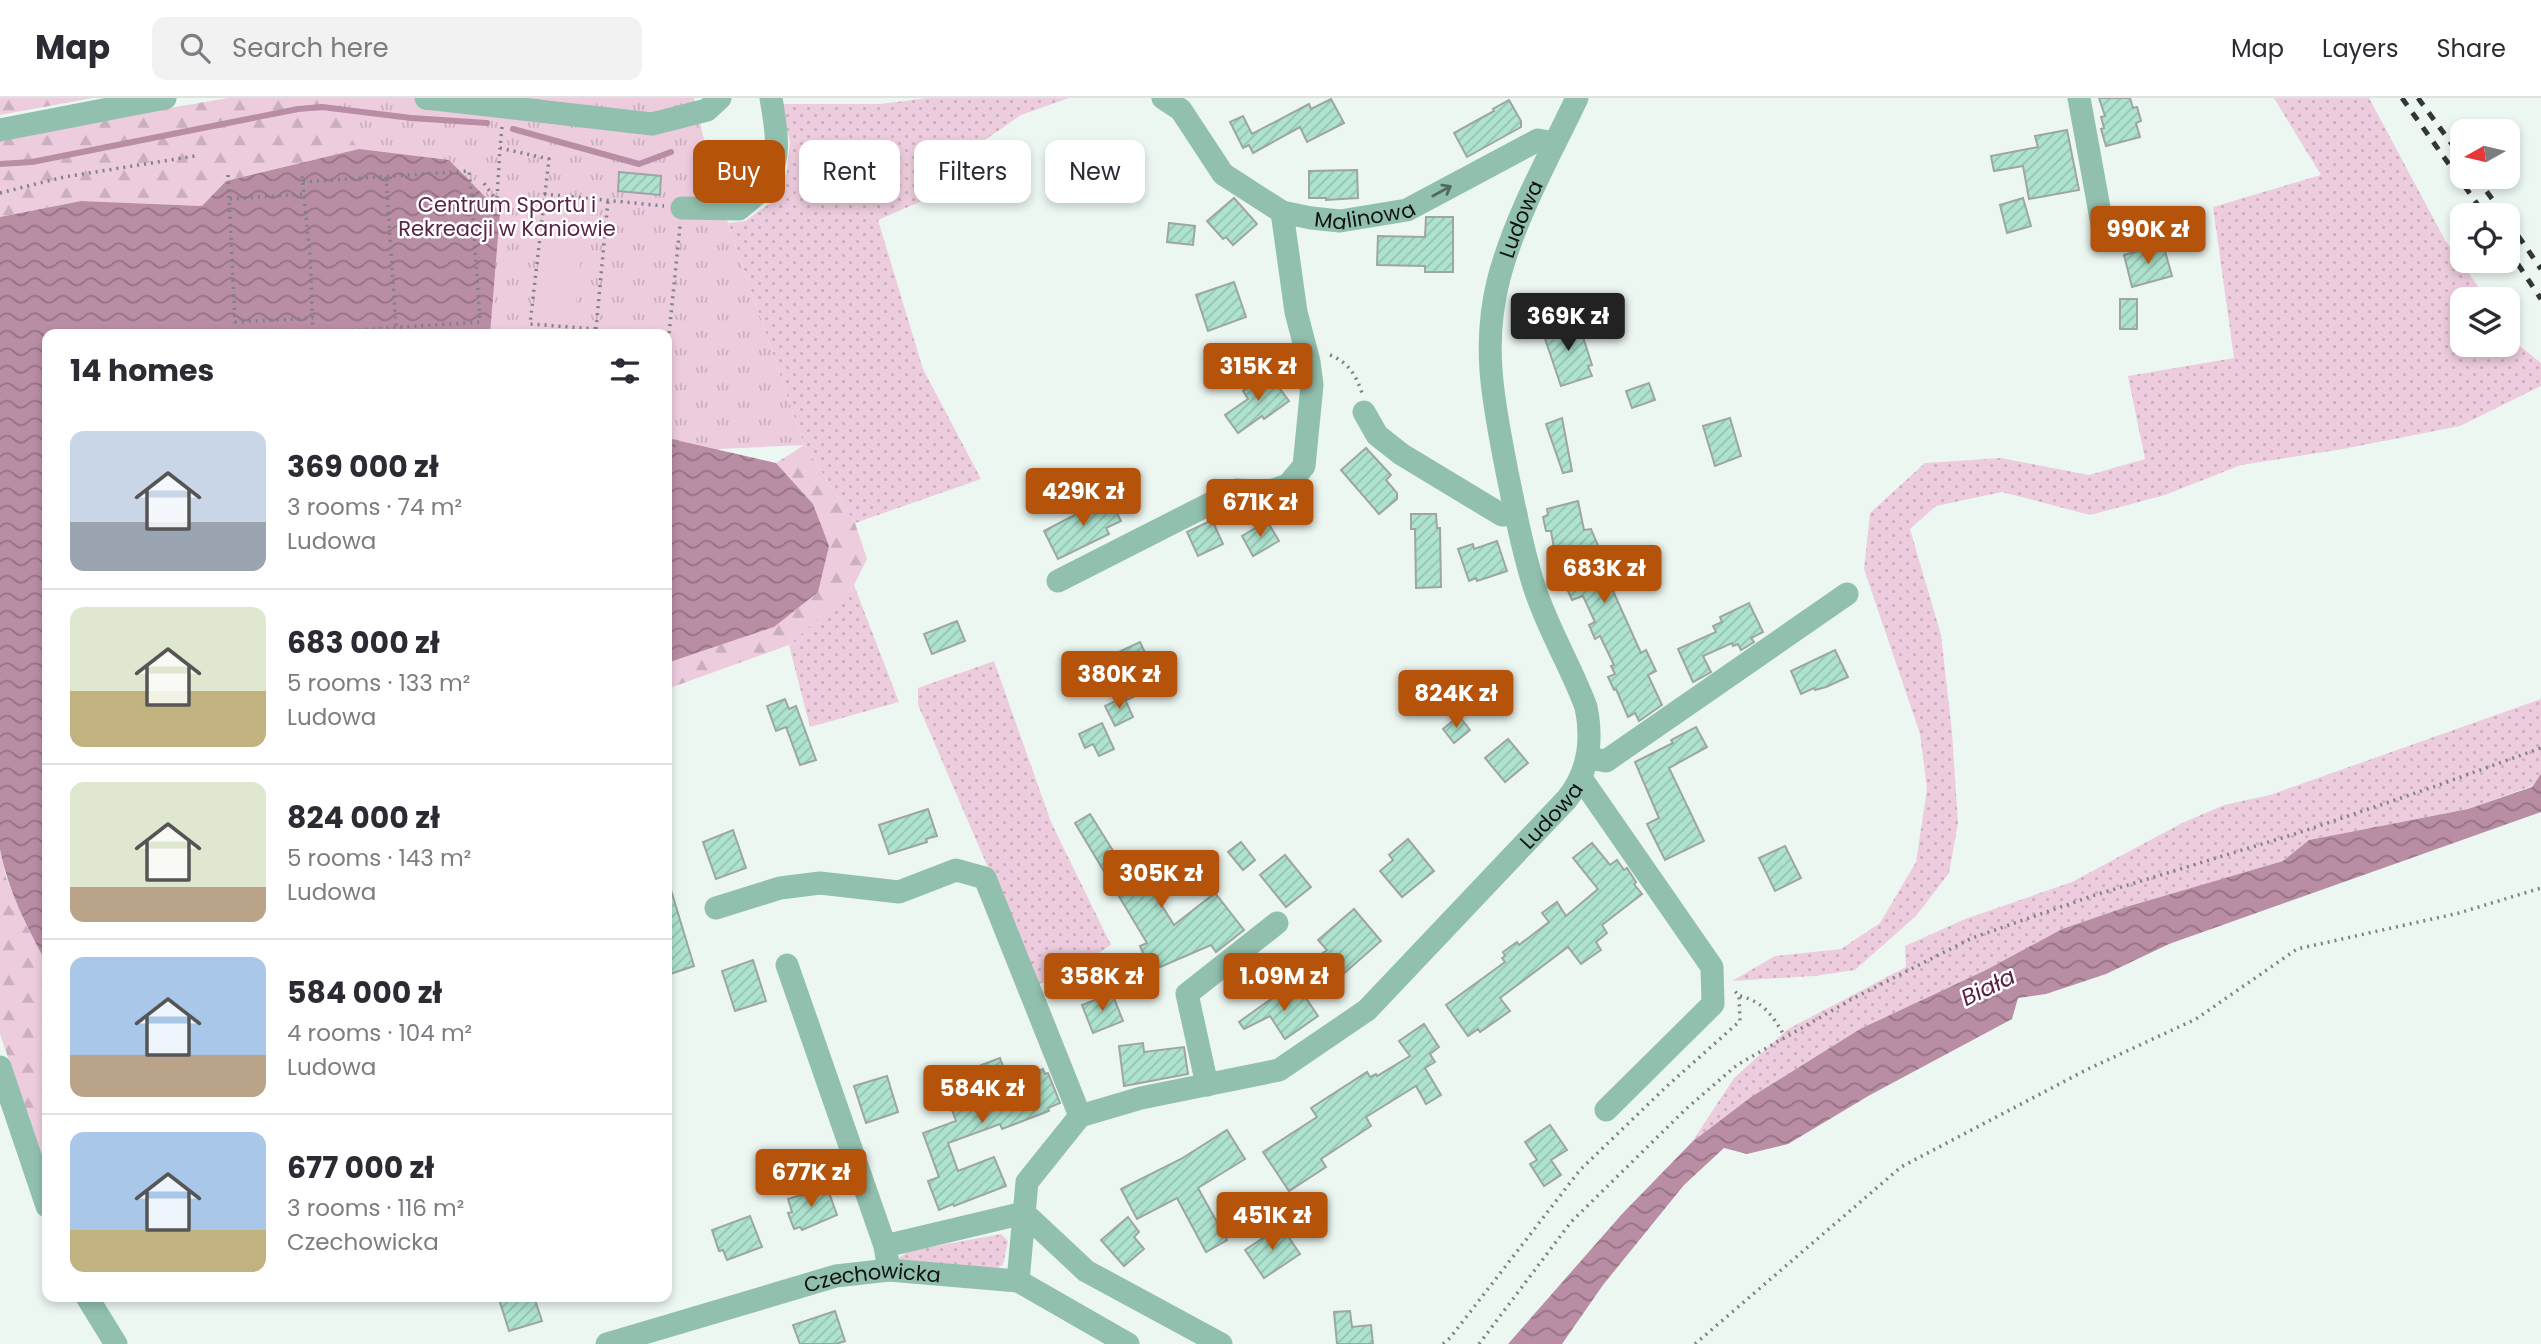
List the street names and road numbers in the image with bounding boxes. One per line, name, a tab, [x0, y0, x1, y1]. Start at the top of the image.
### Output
street label: Ludowa	[1492, 175, 1549, 261]
street label: Malinowa	[1313, 194, 1420, 236]
street label: Ludowa	[1513, 776, 1590, 855]
street label: Czechowicka	[800, 1255, 942, 1299]

